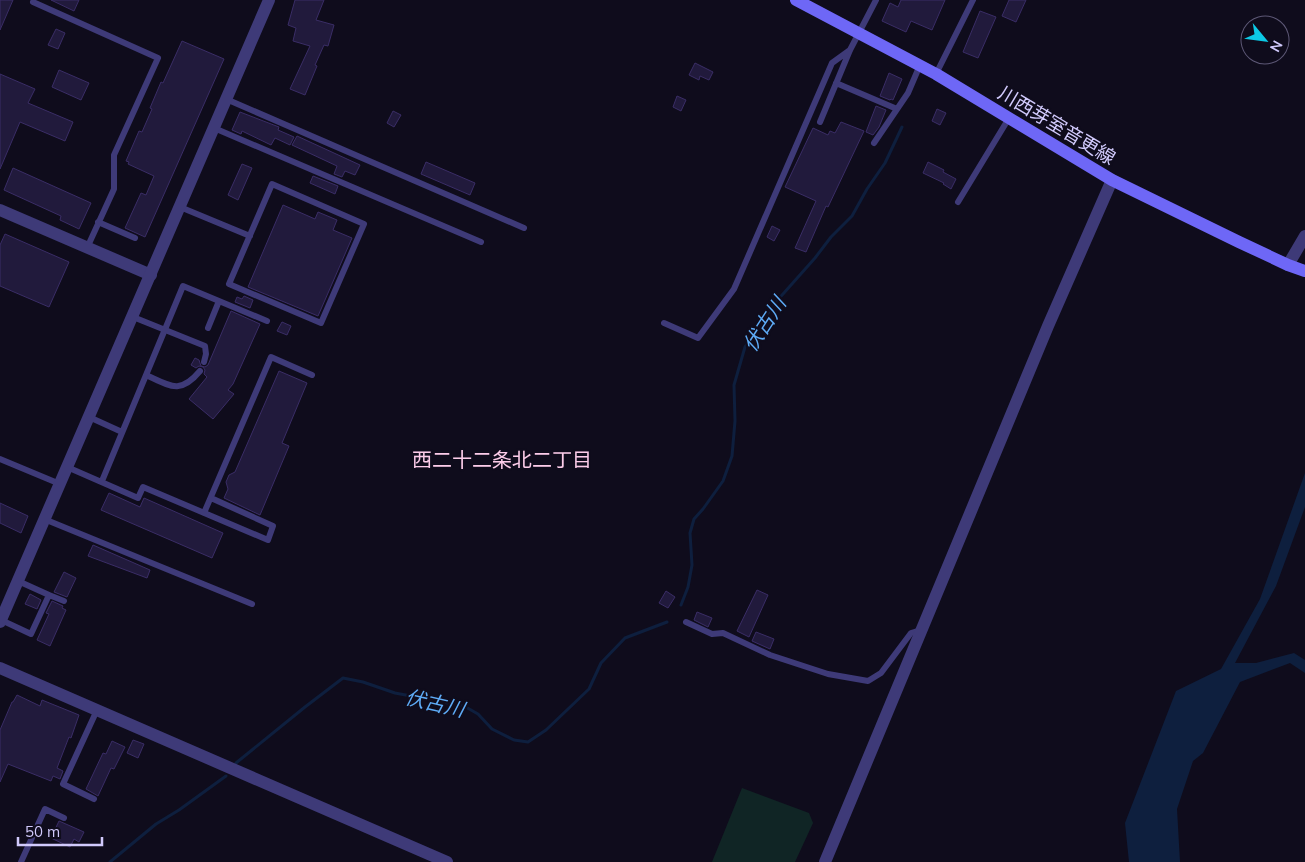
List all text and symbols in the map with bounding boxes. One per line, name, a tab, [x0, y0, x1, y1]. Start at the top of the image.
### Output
north arrow	[1240, 15, 1290, 65]
text: N	[1266, 37, 1287, 55]
street label: 川西芽室音更線	[994, 80, 1120, 170]
water label: 伏古川	[737, 290, 792, 356]
district label: 西二十二条北二丁目	[412, 447, 592, 472]
water label: 伏古川	[403, 684, 469, 722]
scale bar	[18, 814, 101, 846]
text: 50 m	[25, 822, 60, 841]

